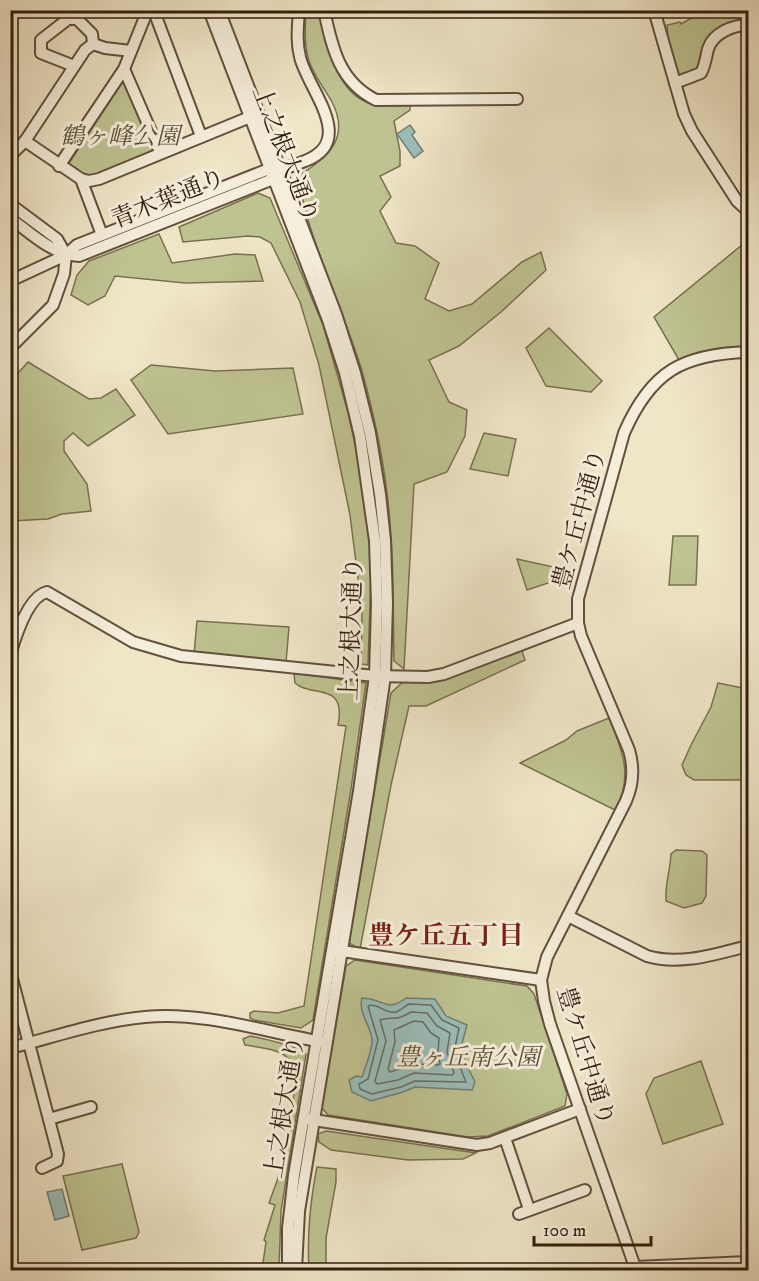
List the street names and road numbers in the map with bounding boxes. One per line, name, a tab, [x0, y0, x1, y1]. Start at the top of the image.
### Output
street label: 上之根大通り	[245, 82, 325, 227]
street label: 青木葉通り	[107, 163, 230, 235]
street label: 豊ケ丘中通り	[547, 446, 613, 593]
street label: 上之根大通り	[334, 557, 370, 702]
street label: 豊ケ丘中通り	[550, 983, 620, 1130]
street label: 上之根大通り	[259, 1034, 311, 1181]

